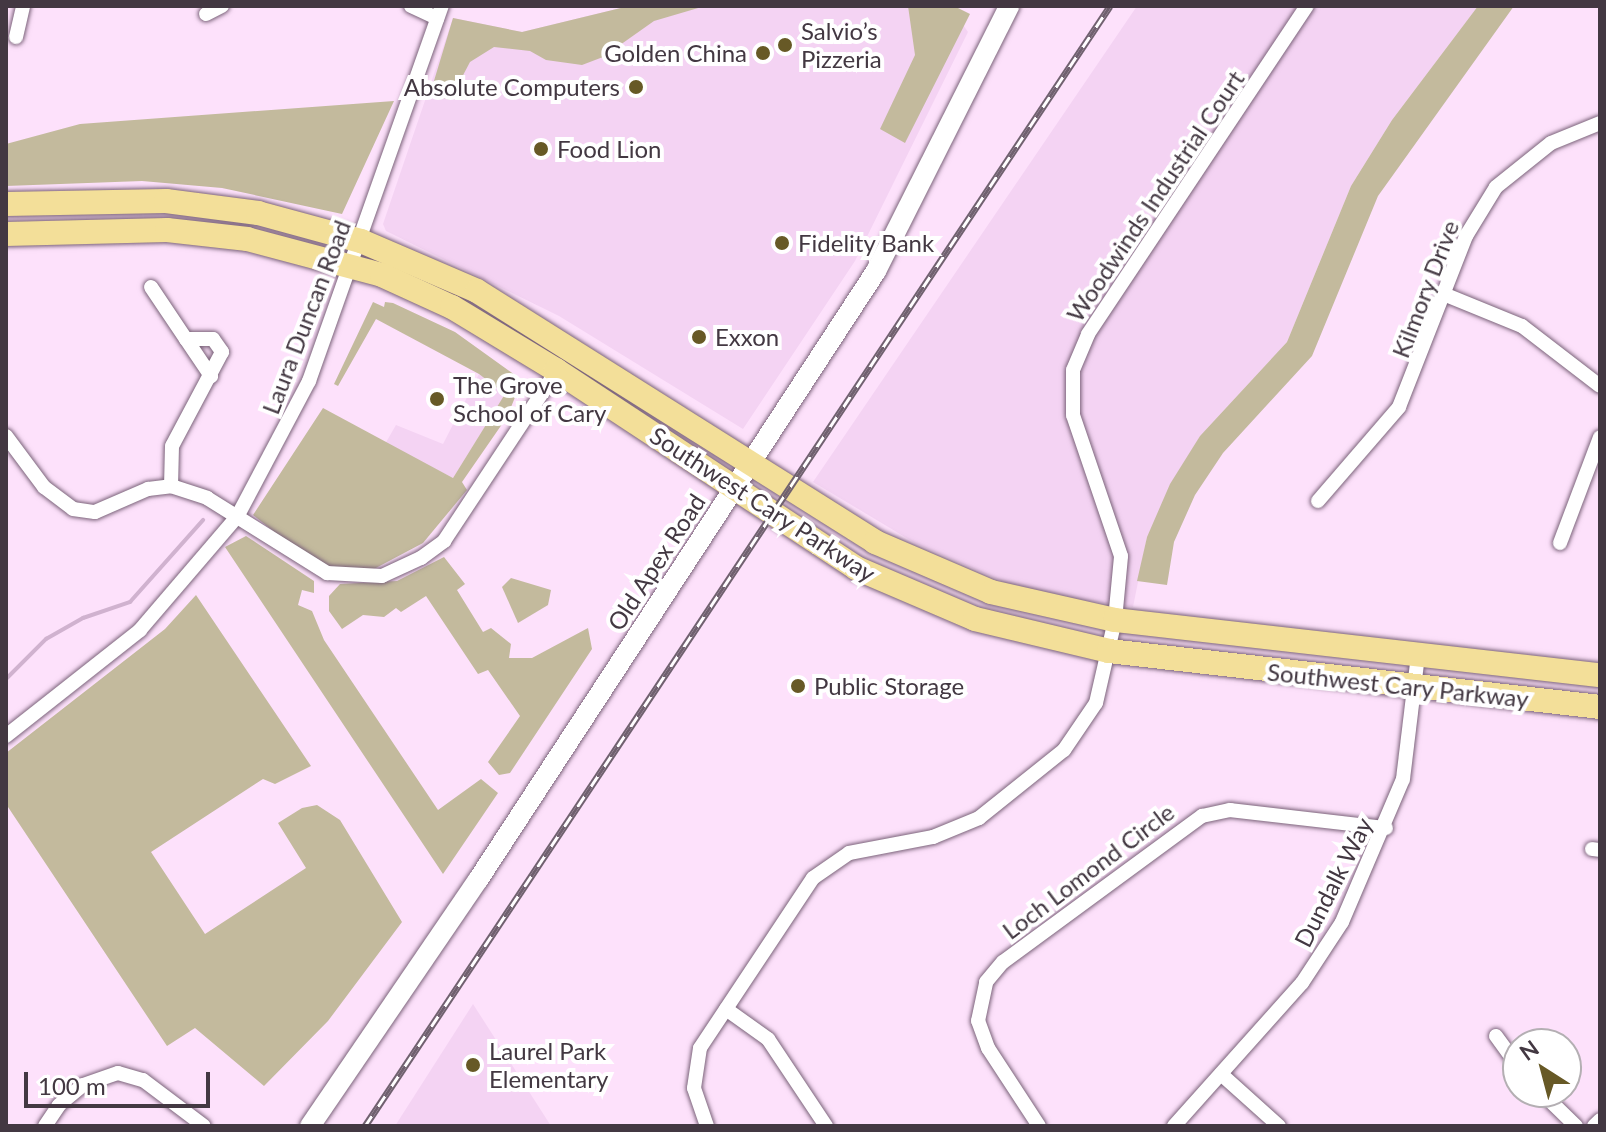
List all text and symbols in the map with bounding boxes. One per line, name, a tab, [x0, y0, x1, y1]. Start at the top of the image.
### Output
place label: Salvio’s Pizzeria	[801, 17, 882, 73]
marker: Salvio’s Pizzeria	[776, 36, 794, 54]
place label: Golden China	[604, 39, 747, 67]
marker: Golden China	[754, 44, 772, 62]
street label: Woodwinds Industrial Court	[1060, 65, 1250, 327]
place label: Absolute Computers	[404, 73, 620, 101]
marker: Absolute Computers	[627, 78, 645, 96]
place label: Food Lion	[557, 135, 661, 163]
marker: Food Lion	[532, 140, 550, 158]
street label: Laura Duncan Road	[256, 216, 356, 418]
street label: Kilmory Drive	[1386, 216, 1464, 362]
place label: Fidelity Bank	[798, 229, 935, 257]
marker: Fidelity Bank	[773, 234, 791, 252]
place label: Exxon	[715, 323, 779, 351]
marker: Exxon	[690, 328, 708, 346]
place label: The Grove School of Cary	[453, 371, 607, 427]
marker: The Grove School of Cary	[428, 390, 446, 408]
street label: Southwest Cary Parkway	[645, 420, 881, 588]
street label: Old Apex Road	[601, 488, 711, 636]
street label: Southwest Cary Parkway	[1266, 657, 1530, 713]
place label: Public Storage	[814, 672, 964, 700]
marker: Public Storage	[789, 677, 807, 695]
street label: Loch Lomond Circle	[997, 797, 1179, 945]
street label: Dundalk Way	[1288, 812, 1378, 952]
north arrow	[1502, 1028, 1582, 1108]
text: N	[1514, 1034, 1544, 1066]
place label: Laurel Park Elementary	[489, 1037, 608, 1093]
scale bar	[28, 1056, 214, 1106]
marker: Laurel Park Elementary	[464, 1056, 482, 1074]
text: 100 m	[38, 1071, 106, 1100]

